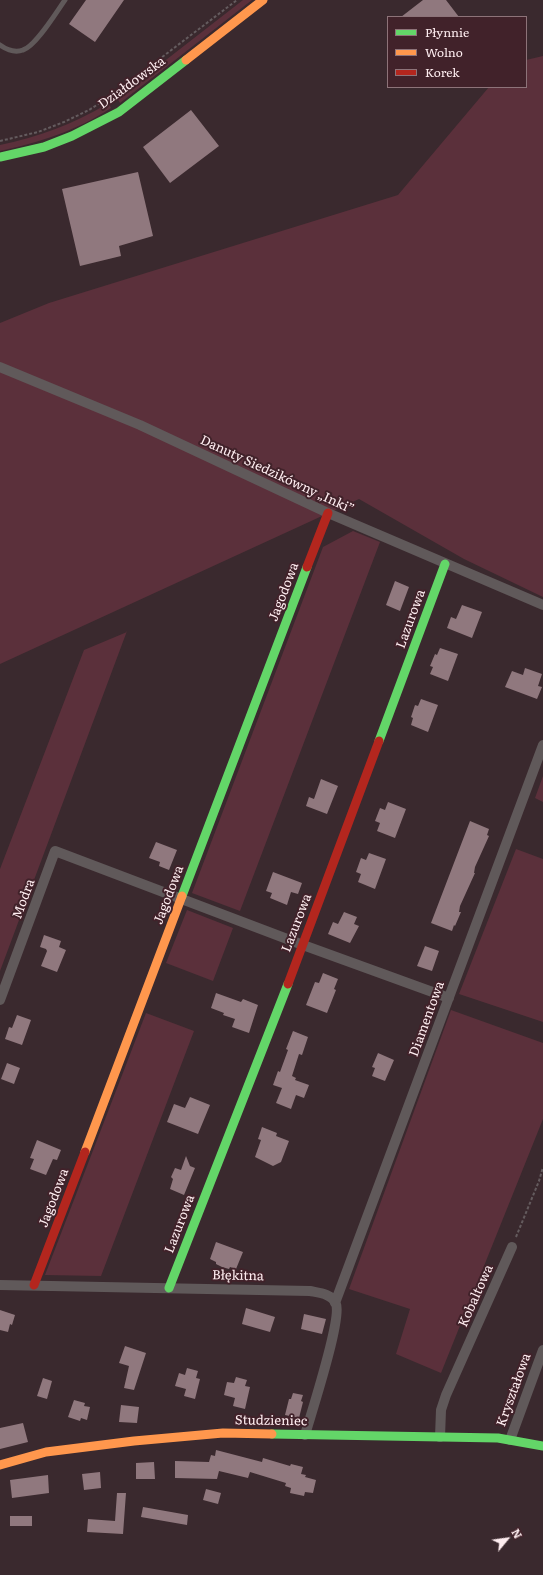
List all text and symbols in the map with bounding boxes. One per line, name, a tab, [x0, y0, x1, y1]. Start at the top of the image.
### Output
legend	[387, 16, 527, 88]
text: Płynnie	[425, 23, 469, 41]
text: Wolno	[425, 43, 463, 61]
street label: Działdowska	[95, 53, 169, 113]
text: Korek	[425, 63, 460, 81]
street label: Danuty Siedzikówny „Inki”	[198, 432, 356, 518]
street label: Jagodowa	[266, 560, 302, 624]
street label: Lazurowa	[393, 587, 429, 651]
street label: Jagodowa	[151, 863, 187, 927]
street label: Modra	[10, 877, 38, 921]
street label: Lazurowa	[279, 892, 315, 954]
street label: Diamentowa	[406, 979, 448, 1059]
street label: Jagodowa	[36, 1166, 72, 1230]
street label: Lazurowa	[162, 1193, 198, 1255]
street label: Kobaltowa	[455, 1262, 497, 1330]
street label: Błękitna	[212, 1268, 264, 1284]
street label: Kryształowa	[493, 1351, 535, 1429]
street label: Studzieniec	[235, 1413, 307, 1429]
north arrow	[487, 1519, 527, 1559]
text: N	[508, 1525, 527, 1541]

